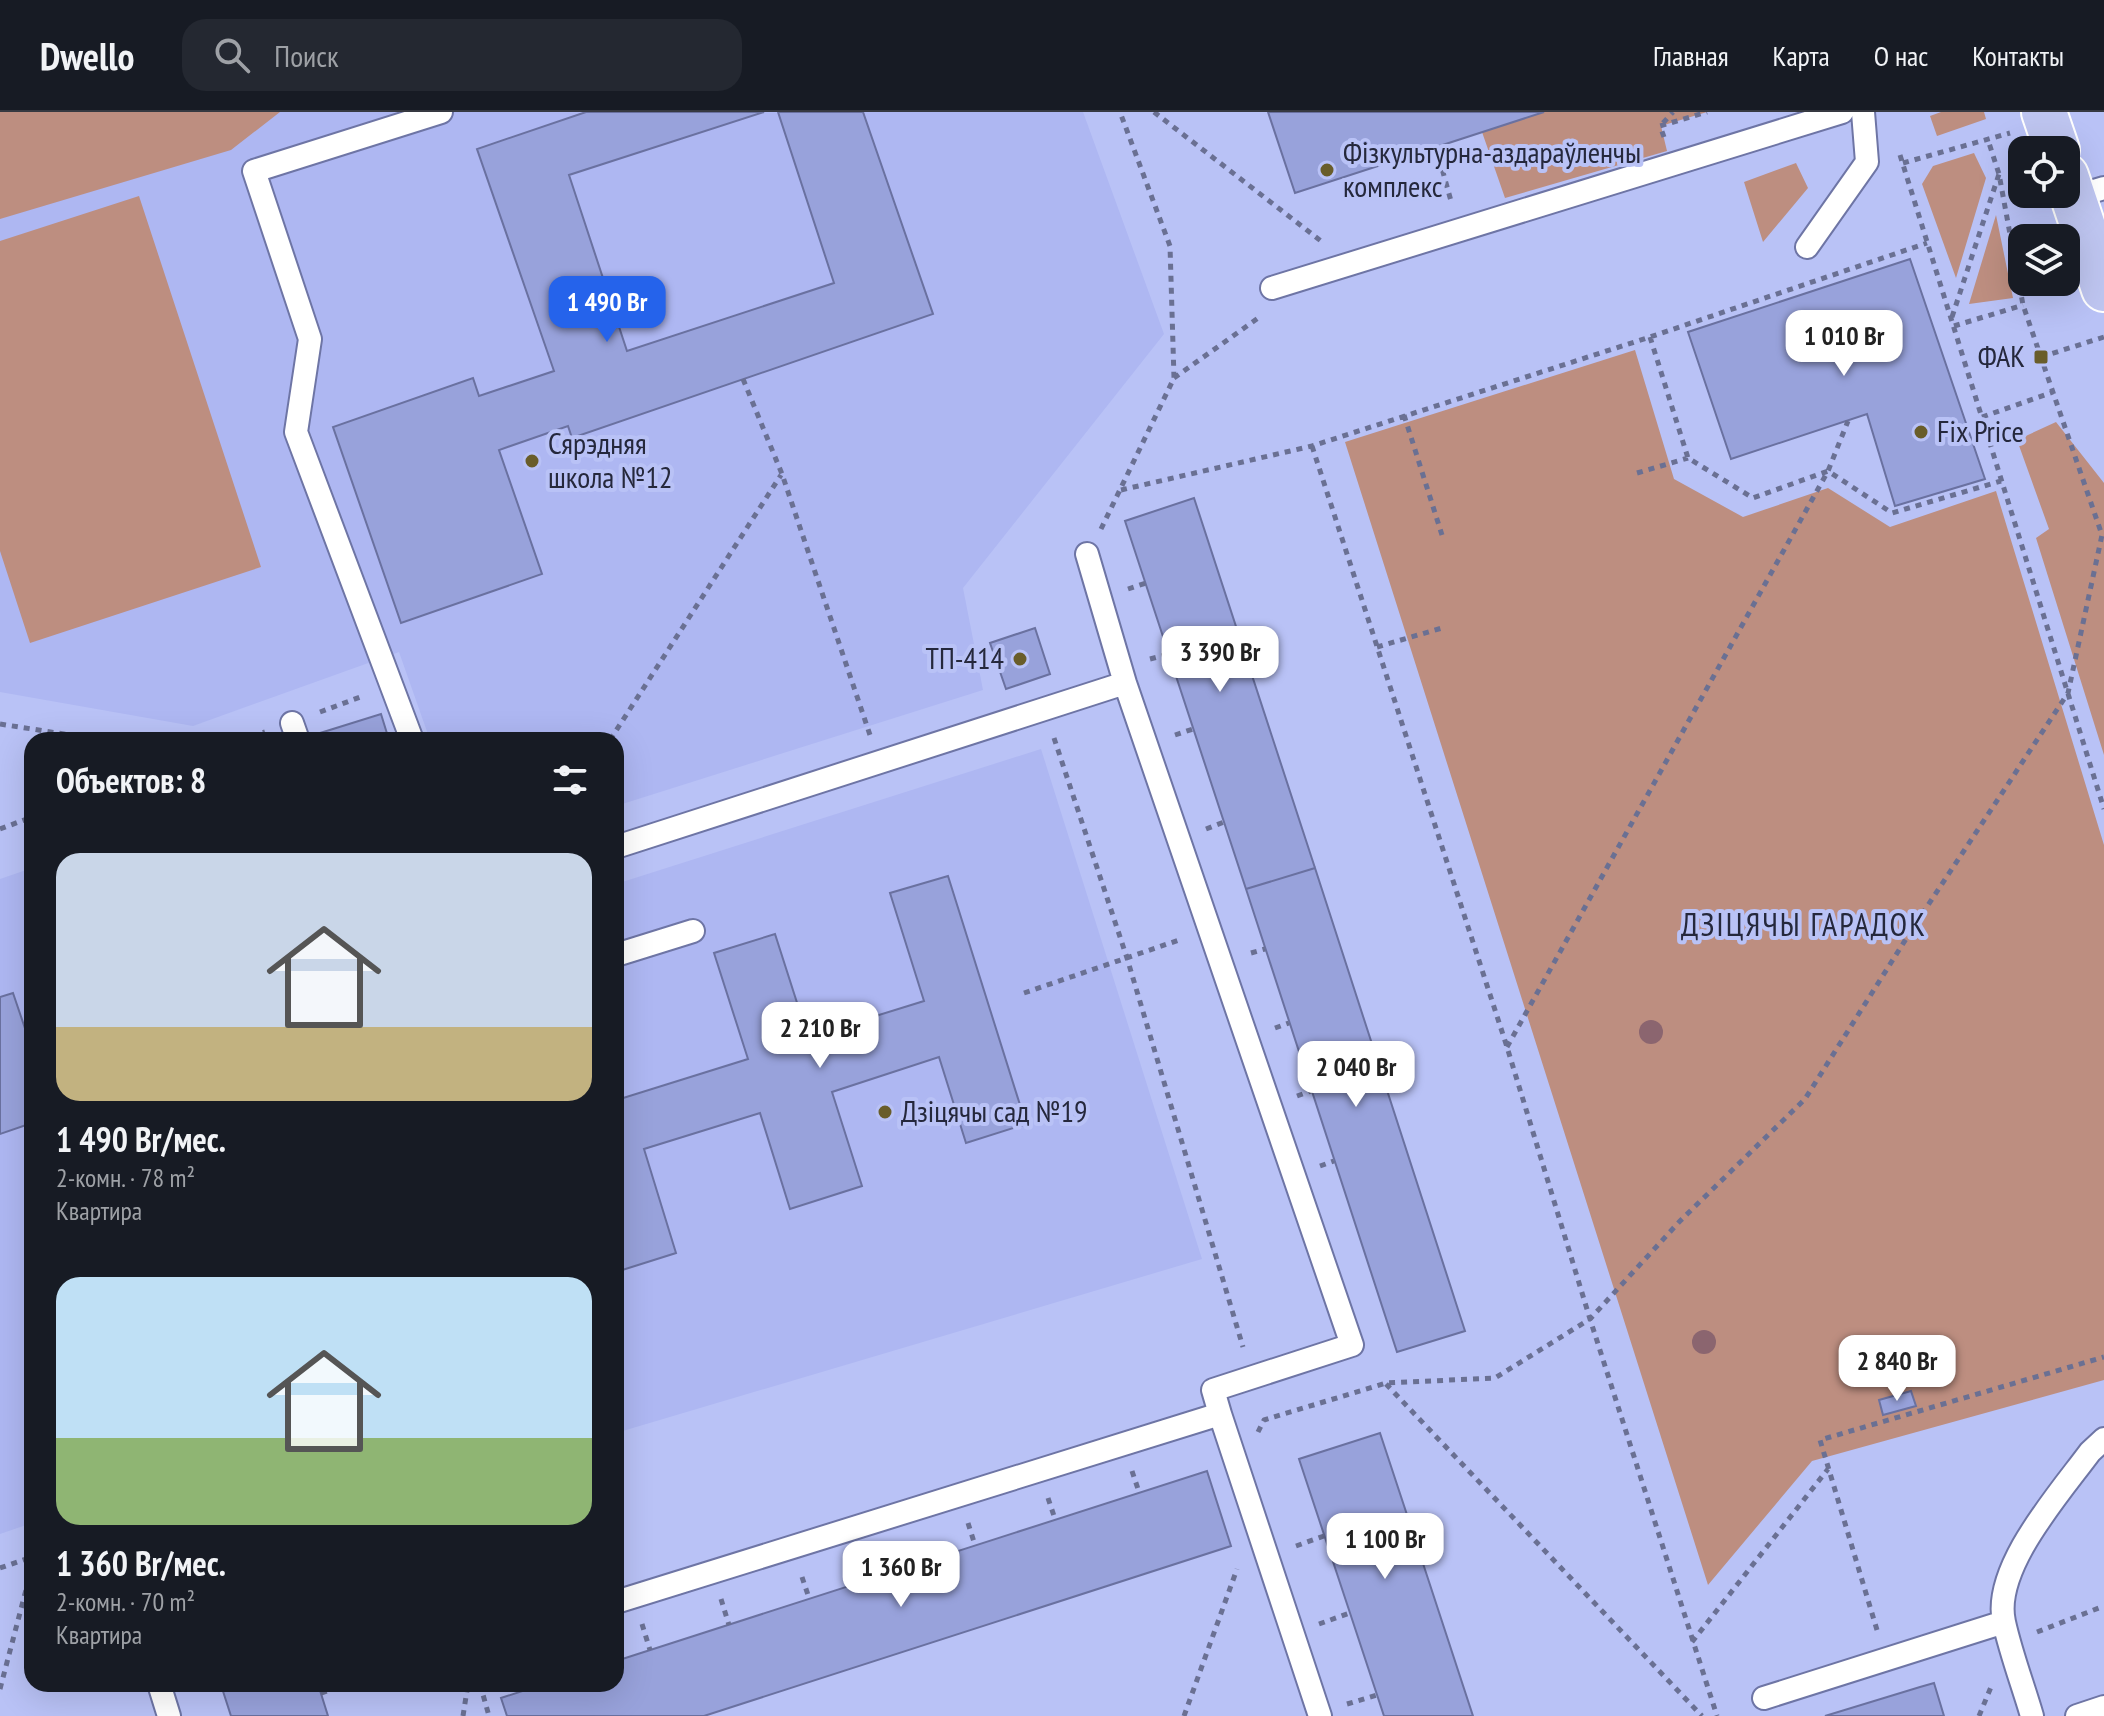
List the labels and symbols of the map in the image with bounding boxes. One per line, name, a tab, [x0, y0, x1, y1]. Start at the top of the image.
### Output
place label: Фізкультурна-аздараўленчы комплекс	[1343, 132, 1641, 205]
marker: Фізкультурна-аздараўленчы комплекс	[1318, 161, 1336, 179]
pin: 1 490 Br	[524, 276, 690, 344]
pin: 1 010 Br	[1761, 310, 1927, 378]
place label: ФАК	[1978, 336, 2025, 375]
marker: ФАК	[2032, 348, 2050, 366]
place label: Fix Price	[1937, 411, 2024, 450]
place label: Сярэдняя школа №12	[548, 423, 672, 496]
marker: Fix Price	[1912, 423, 1930, 441]
marker: Сярэдняя школа №12	[523, 452, 541, 470]
pin: 3 390 Br	[1137, 626, 1303, 694]
place label: ТП-414	[926, 638, 1004, 677]
marker: ТП-414	[1011, 650, 1029, 668]
district label: ДЗІЦЯЧЫ ГАРАДОК	[1681, 903, 1927, 945]
pin: 2 210 Br	[737, 1002, 903, 1070]
pin: 2 040 Br	[1273, 1041, 1439, 1109]
place label: Дзіцячы сад №19	[901, 1091, 1088, 1130]
marker: Дзіцячы сад №19	[876, 1103, 894, 1121]
pin: 2 840 Br	[1814, 1335, 1980, 1403]
pin: 1 100 Br	[1302, 1513, 1468, 1581]
pin: 1 360 Br	[818, 1541, 984, 1609]

